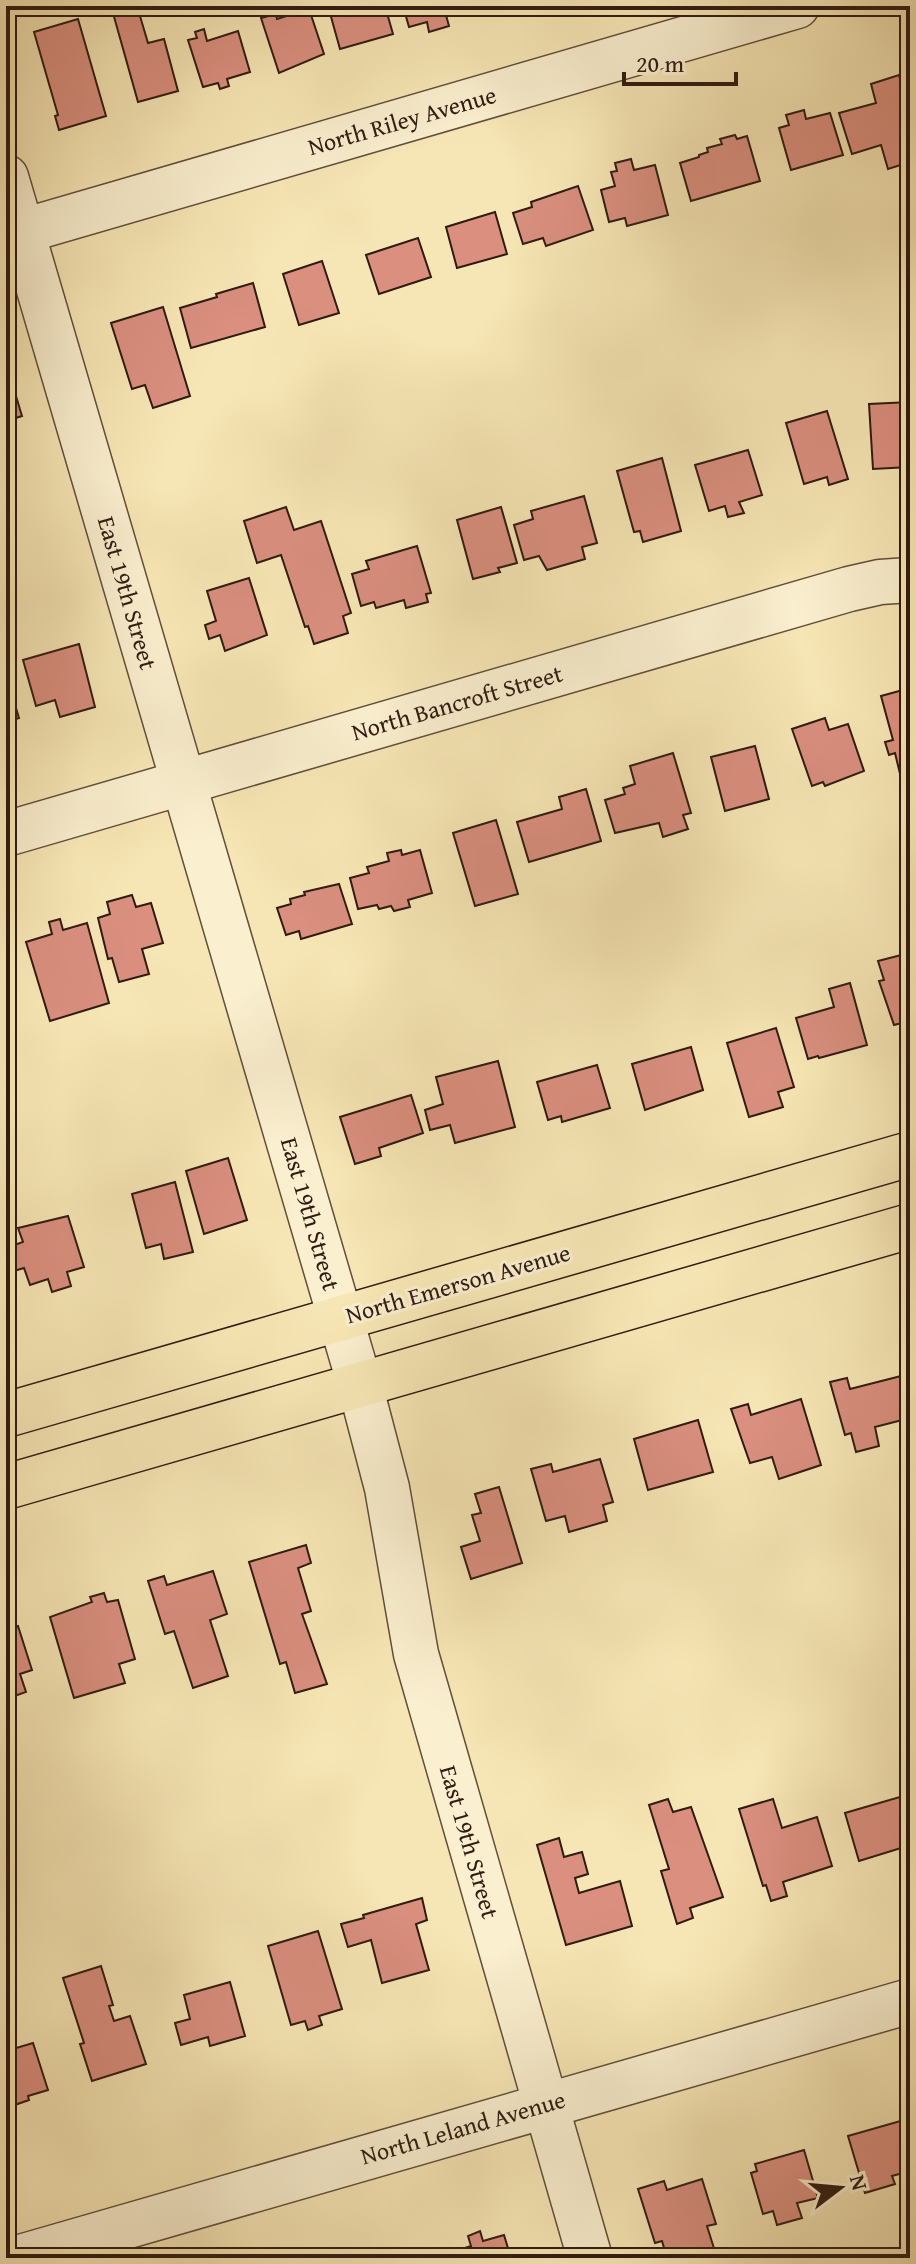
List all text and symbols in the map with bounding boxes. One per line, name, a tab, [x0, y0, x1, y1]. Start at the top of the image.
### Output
scale bar	[624, 36, 736, 86]
text: 20 m	[636, 46, 684, 81]
street label: North Riley Avenue	[304, 77, 500, 164]
street label: East 19th Street	[89, 512, 166, 674]
street label: North Bancroft Street	[347, 655, 567, 749]
street label: East 19th Street	[272, 1133, 349, 1295]
street label: North Emerson Avenue	[341, 1235, 574, 1332]
street label: East 19th Street	[431, 1761, 508, 1923]
street label: North Leland Avenue	[356, 2082, 569, 2173]
north arrow	[800, 2148, 880, 2228]
text: N	[842, 2171, 877, 2194]

